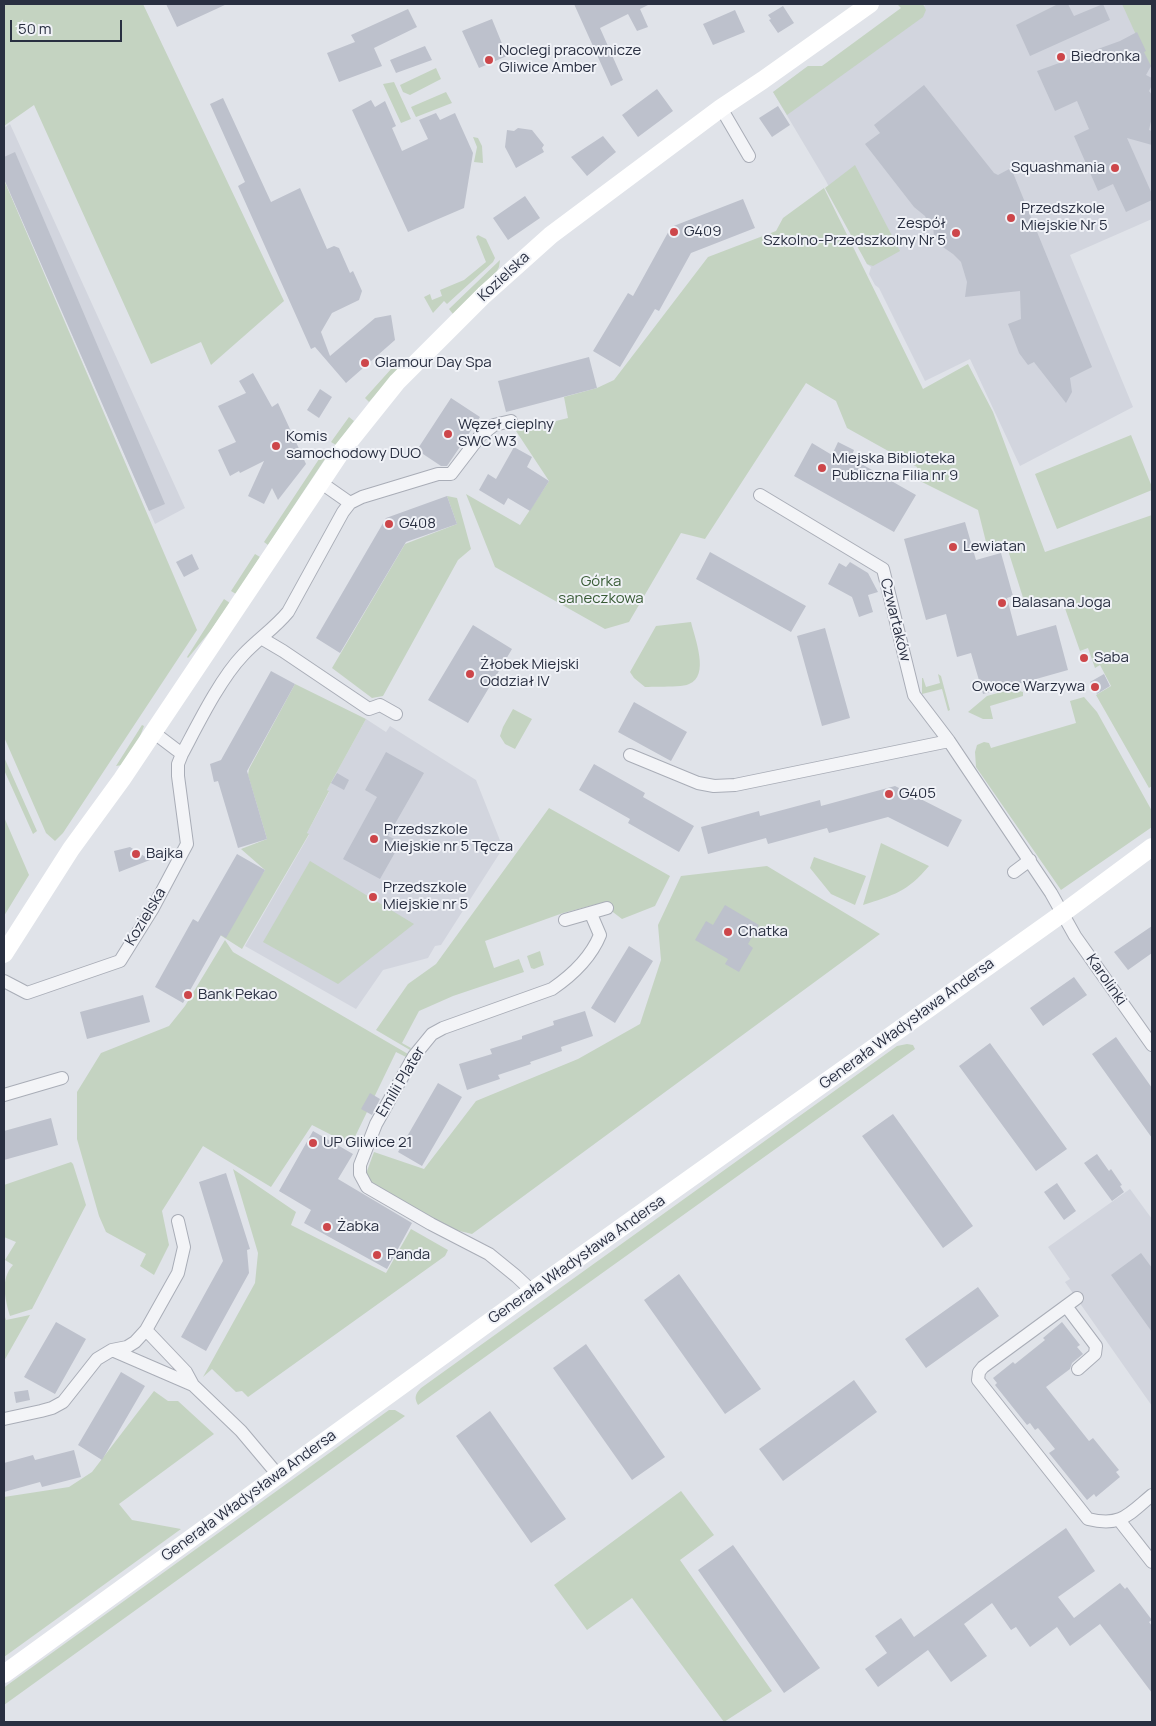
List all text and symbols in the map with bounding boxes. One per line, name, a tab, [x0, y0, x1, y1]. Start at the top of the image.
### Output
scale bar	[12, 10, 125, 42]
text: 50 m	[18, 18, 52, 39]
place label: Noclegi pracownicze Gliwice Amber	[499, 42, 641, 77]
place label: Biedronka	[1071, 48, 1140, 66]
marker: Biedronka	[1055, 51, 1067, 63]
marker: Noclegi pracownicze Gliwice Amber	[483, 54, 495, 66]
place label: Squashmania	[1011, 159, 1105, 177]
marker: Squashmania	[1109, 162, 1121, 174]
place label: Przedszkole Miejskie Nr 5	[1021, 200, 1108, 235]
marker: Przedszkole Miejskie Nr 5	[1005, 212, 1017, 224]
place label: Zespół Szkolno-Przedszkolny Nr 5	[763, 215, 946, 250]
place label: G409	[684, 223, 722, 241]
marker: G409	[668, 226, 680, 238]
marker: Zespół Szkolno-Przedszkolny Nr 5	[950, 227, 962, 239]
street label: Kozielska	[474, 249, 534, 305]
place label: Glamour Day Spa	[375, 354, 492, 372]
marker: Glamour Day Spa	[359, 357, 371, 369]
place label: Węzeł cieplny SWC W3	[458, 416, 554, 451]
place label: Komis samochodowy DUO	[286, 428, 421, 463]
marker: Węzeł cieplny SWC W3	[442, 428, 454, 440]
marker: Komis samochodowy DUO	[270, 440, 282, 452]
place label: Miejska Biblioteka Publiczna Filia nr 9	[832, 450, 958, 485]
marker: Miejska Biblioteka Publiczna Filia nr 9	[816, 462, 828, 474]
place label: G408	[399, 515, 436, 533]
marker: G408	[383, 518, 395, 530]
place label: Lewiatan	[963, 538, 1026, 556]
marker: Lewiatan	[947, 541, 959, 553]
park label: Górka saneczkowa	[558, 573, 644, 608]
street label: Czwartaków	[876, 576, 914, 664]
place label: Balasana Joga	[1012, 594, 1111, 612]
marker: Balasana Joga	[996, 597, 1008, 609]
place label: Saba	[1094, 649, 1129, 667]
marker: Saba	[1078, 652, 1090, 664]
place label: Żłobek Miejski Oddział IV	[480, 656, 579, 691]
marker: Żłobek Miejski Oddział IV	[464, 668, 476, 680]
place label: Owoce Warzywa	[972, 678, 1085, 696]
marker: Owoce Warzywa	[1089, 681, 1101, 693]
place label: G405	[899, 785, 936, 803]
marker: G405	[883, 788, 895, 800]
place label: Przedszkole Miejskie nr 5 Tęcza	[384, 821, 513, 856]
marker: Przedszkole Miejskie nr 5 Tęcza	[368, 833, 380, 845]
place label: Bajka	[146, 845, 183, 863]
marker: Bajka	[130, 848, 142, 860]
place label: Przedszkole Miejskie nr 5	[383, 879, 468, 914]
street label: Kozielska	[122, 885, 170, 949]
marker: Przedszkole Miejskie nr 5	[367, 891, 379, 903]
place label: Chatka	[738, 923, 788, 941]
marker: Chatka	[722, 926, 734, 938]
street label: Karolinki	[1082, 951, 1130, 1009]
street label: Generała Władysława Andersa	[816, 955, 998, 1093]
place label: Bank Pekao	[198, 986, 277, 1004]
marker: Bank Pekao	[182, 989, 194, 1001]
street label: Emilii Plater	[373, 1043, 429, 1121]
place label: UP Gliwice 21	[323, 1134, 412, 1152]
marker: UP Gliwice 21	[307, 1137, 319, 1149]
street label: Generała Władysława Andersa	[485, 1192, 669, 1328]
place label: Żabka	[337, 1218, 379, 1236]
marker: Żabka	[321, 1221, 333, 1233]
place label: Panda	[387, 1246, 430, 1264]
marker: Panda	[371, 1249, 383, 1261]
street label: Generała Władysława Andersa	[158, 1427, 340, 1565]

